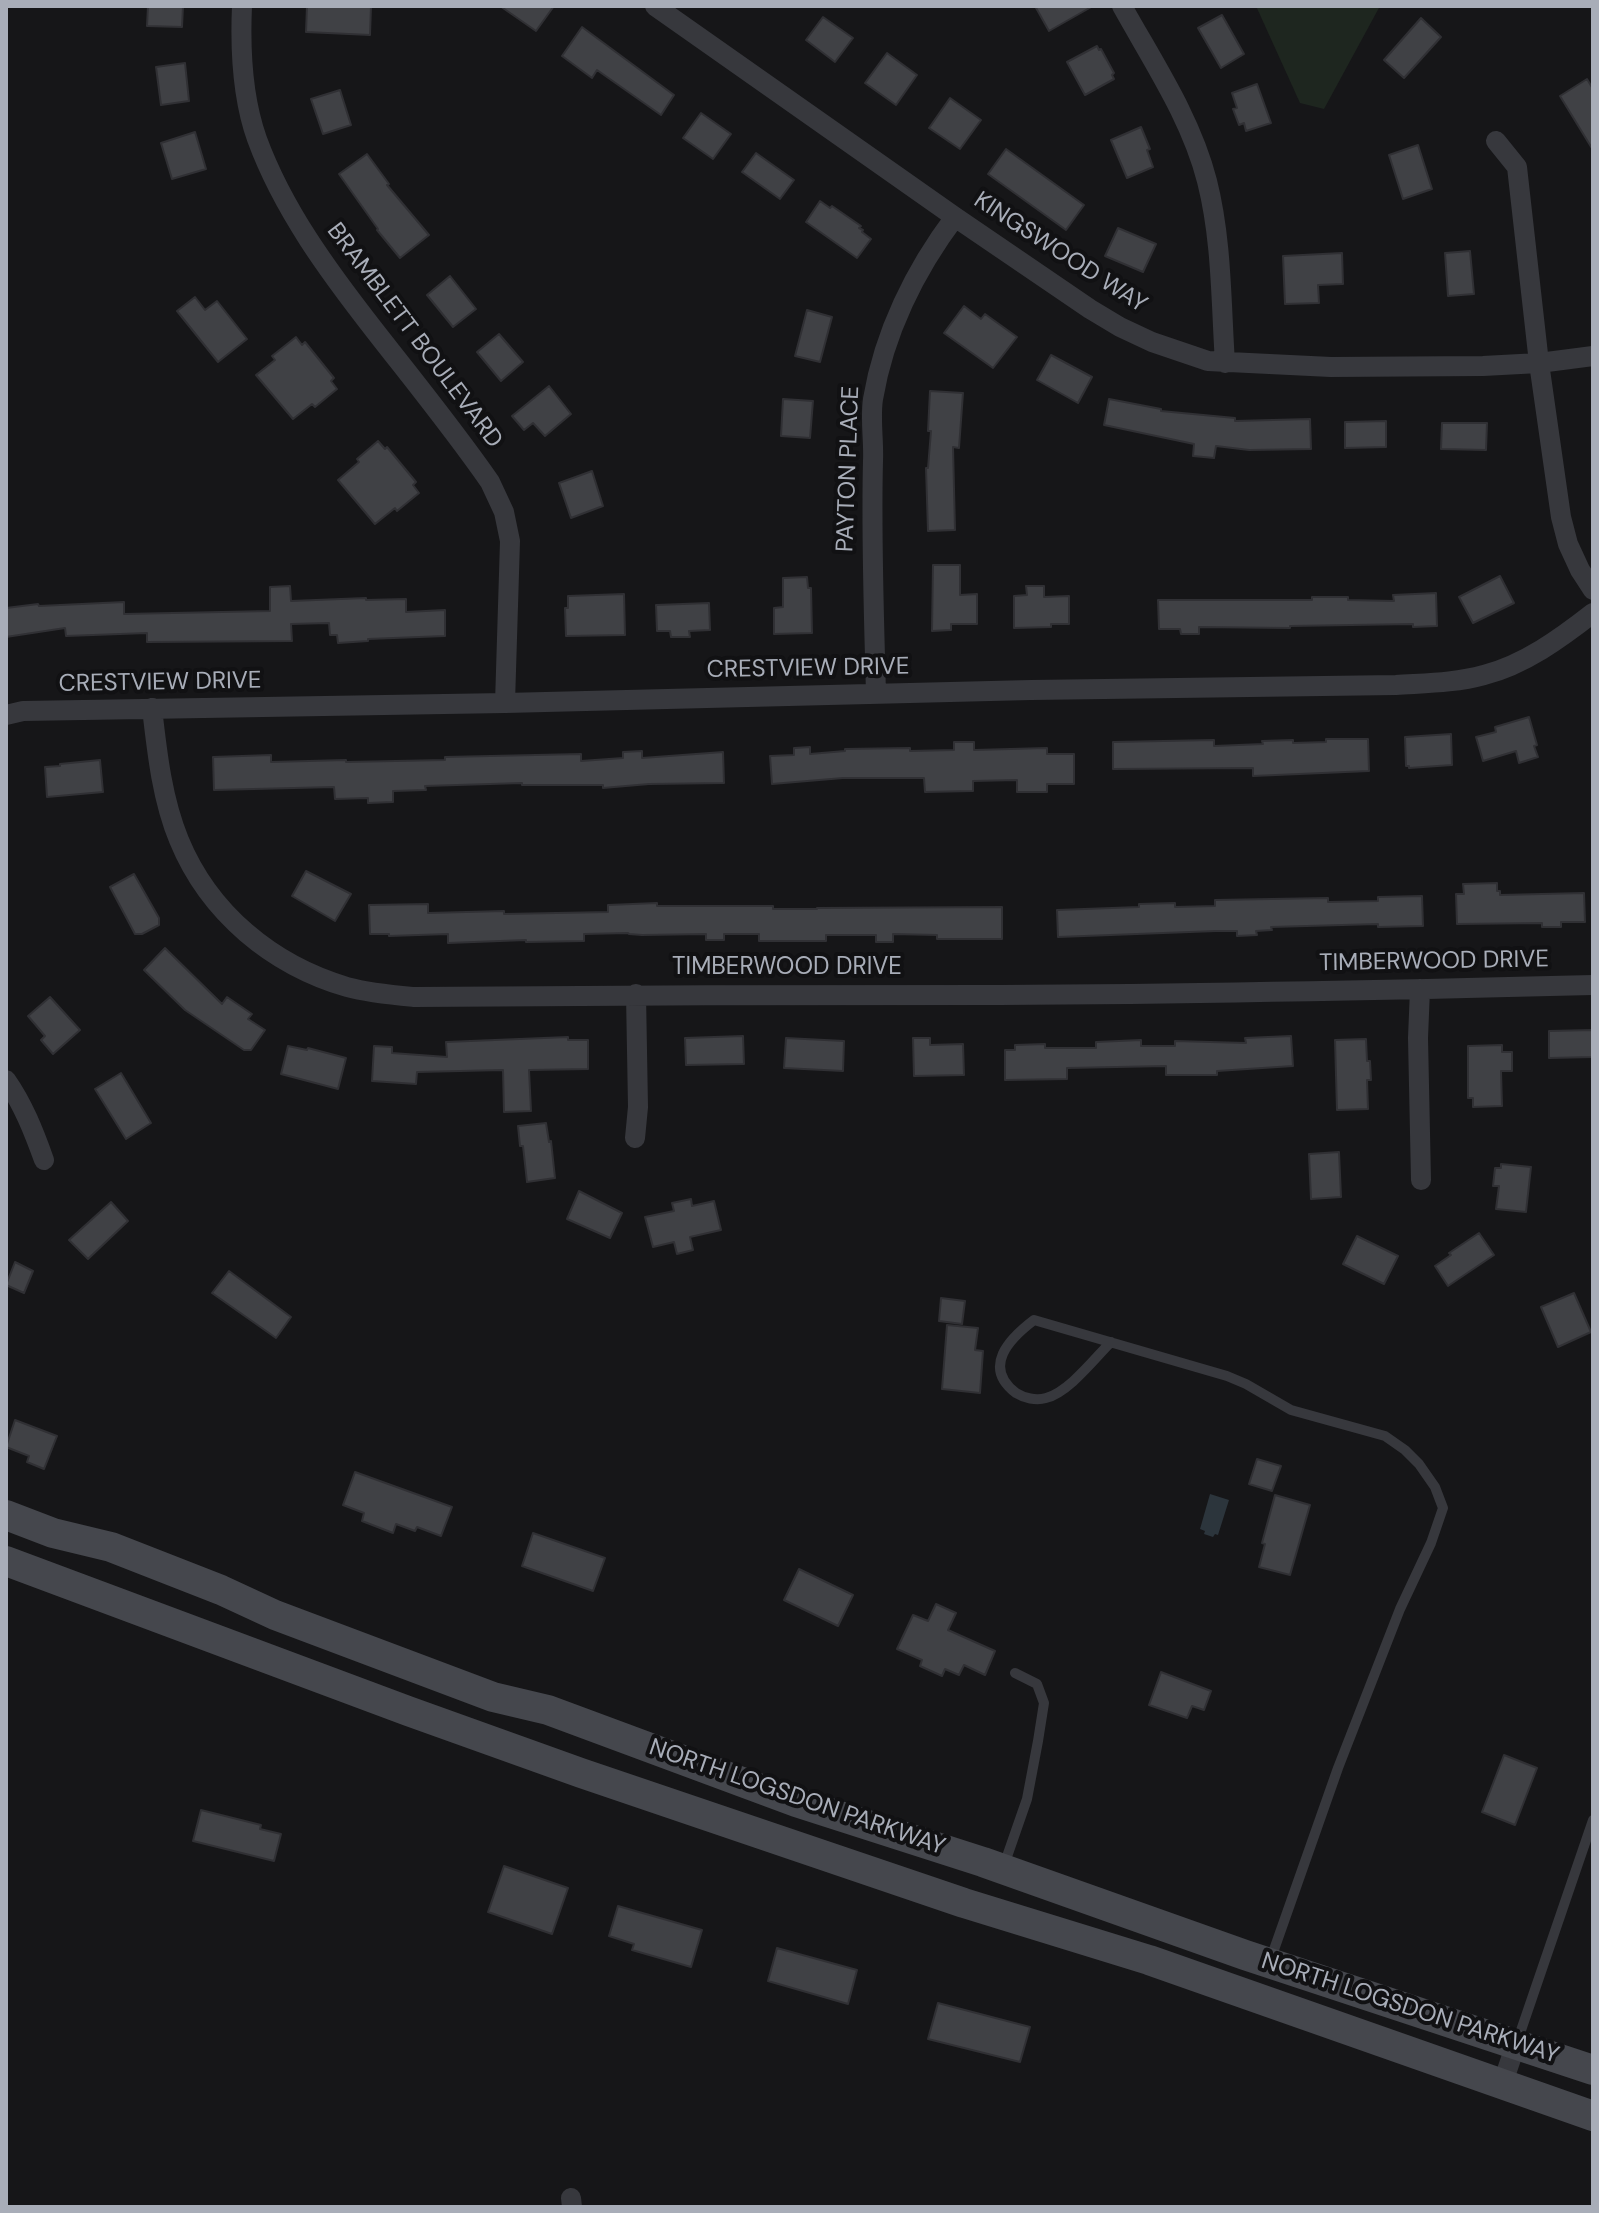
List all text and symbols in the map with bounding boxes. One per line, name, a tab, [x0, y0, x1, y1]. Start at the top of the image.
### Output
street label: KINGSWOOD WAY	[968, 186, 1152, 320]
street label: BRAMBLETT BOULEVARD	[320, 218, 508, 454]
street label: PAYTON PLACE	[832, 385, 866, 553]
street label: CRESTVIEW DRIVE	[706, 653, 910, 685]
street label: CRESTVIEW DRIVE	[58, 667, 262, 699]
street label: TIMBERWOOD DRIVE	[1319, 946, 1549, 978]
street label: TIMBERWOOD DRIVE	[672, 954, 902, 982]
street label: NORTH LOGSDON PARKWAY	[645, 1734, 949, 1862]
street label: NORTH LOGSDON PARKWAY	[1258, 1947, 1562, 2071]

